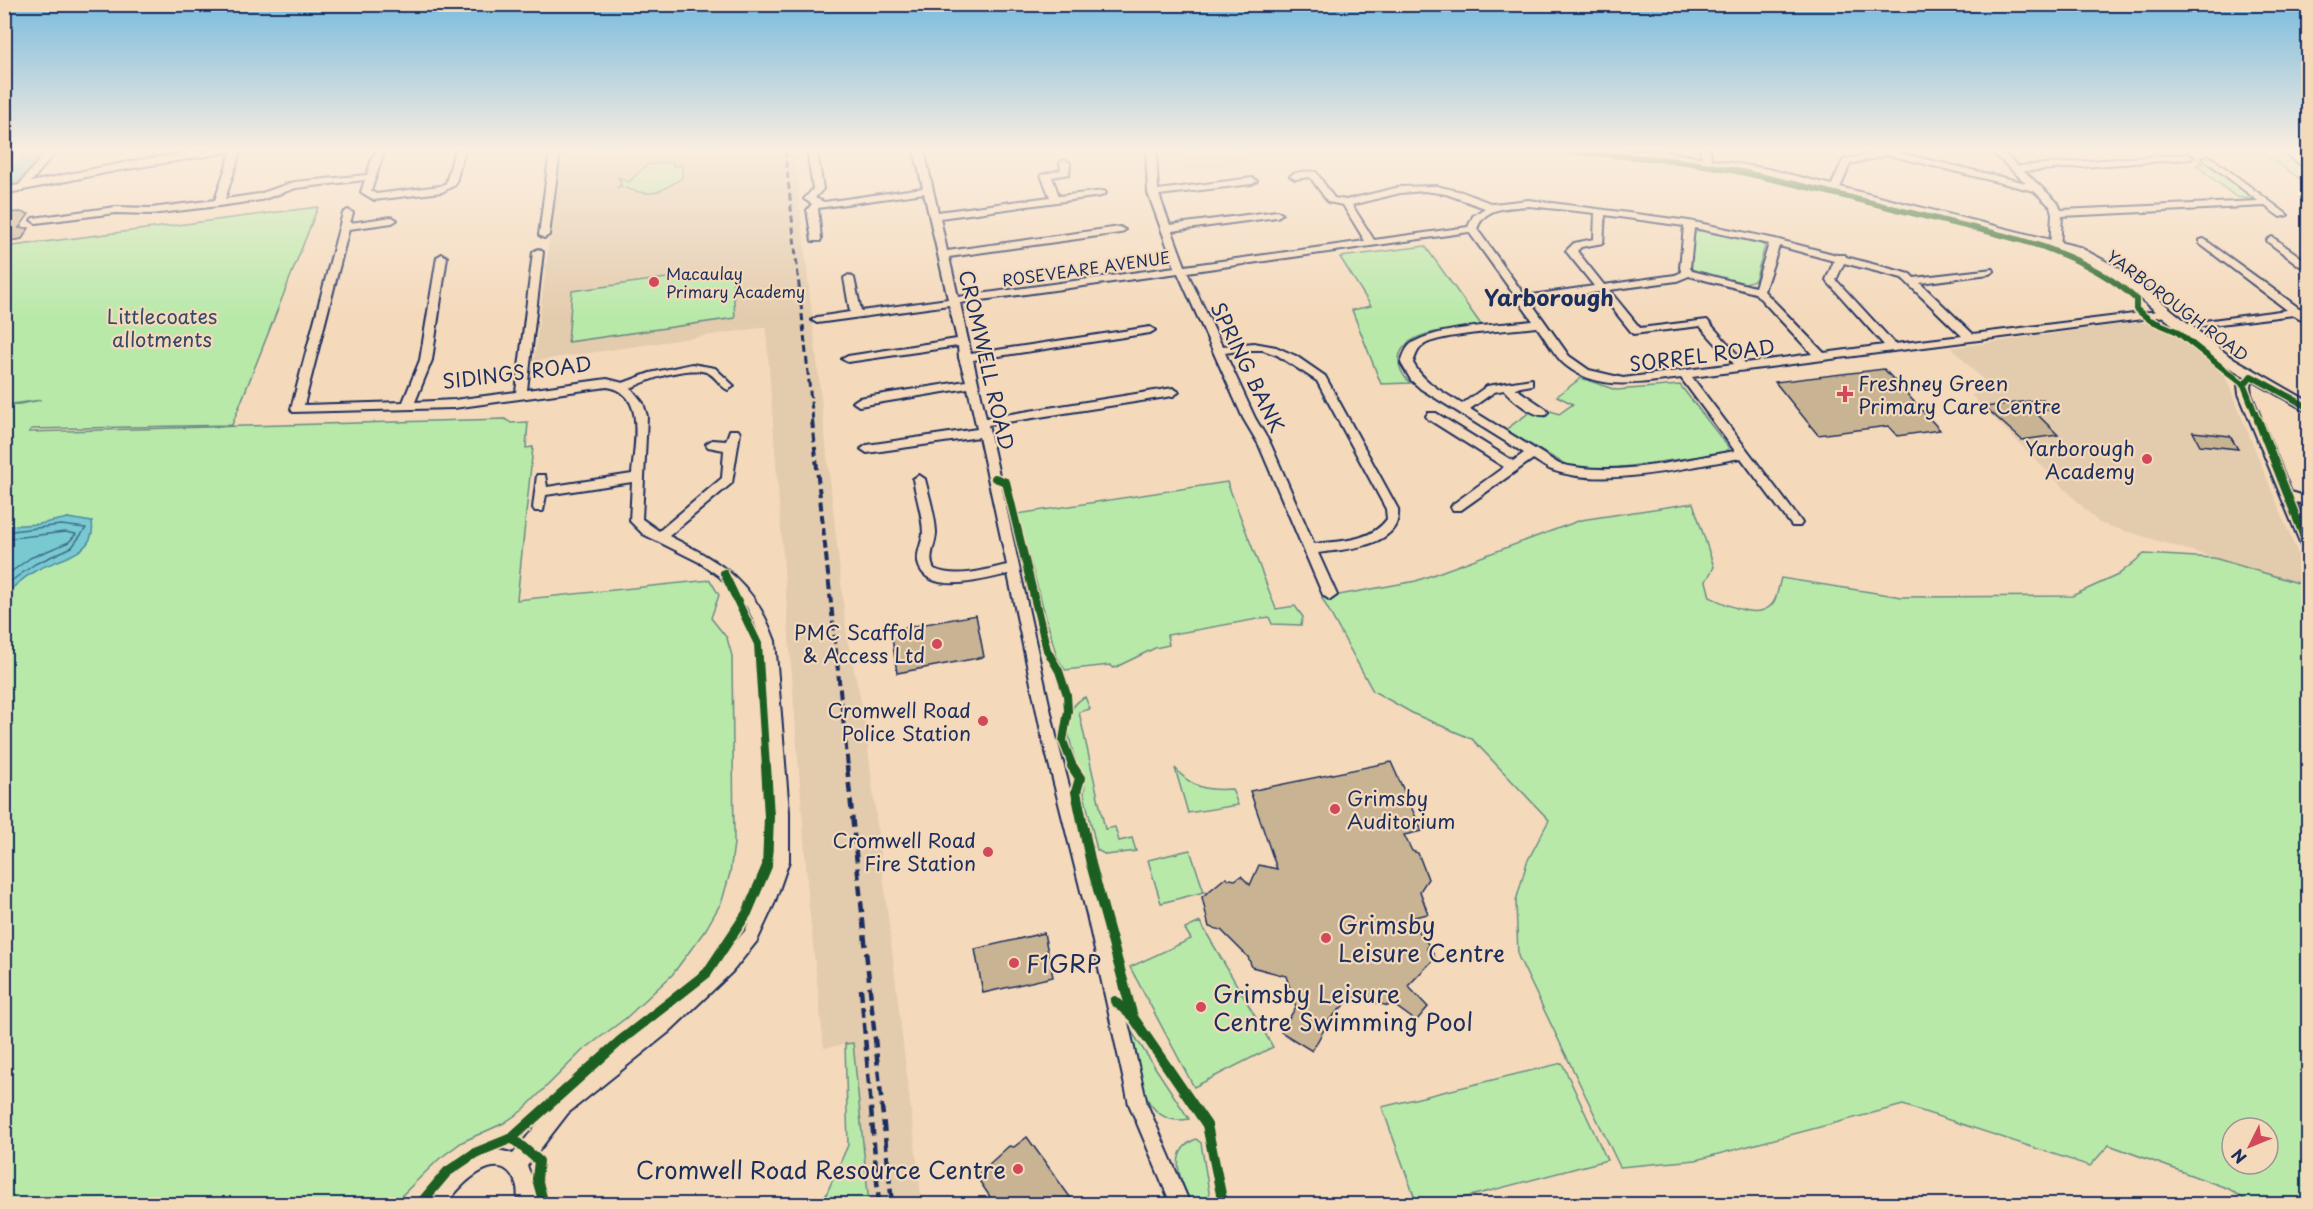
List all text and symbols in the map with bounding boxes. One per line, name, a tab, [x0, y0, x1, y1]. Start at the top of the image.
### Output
street label: ROSEVEARE AVENUE	[1000, 244, 1172, 292]
street label: YARBOROUGH ROAD	[2102, 244, 2254, 366]
place label: Macaulay Primary Academy	[666, 261, 805, 303]
street label: CROMWELL ROAD	[952, 267, 1022, 453]
marker: Macaulay Primary Academy	[647, 275, 661, 289]
district label: Yarborough	[1484, 280, 1614, 313]
street label: SPRING BANK	[1203, 297, 1293, 437]
park label: Littlecoates allotments	[107, 301, 217, 354]
street label: SORREL ROAD	[1627, 331, 1777, 379]
street label: SIDINGS ROAD	[441, 348, 593, 396]
place label: Freshney Green Primary Care Centre	[1858, 368, 2061, 421]
marker: Freshney Green Primary Care Centre	[1836, 385, 1854, 403]
place label: Yarborough Academy	[2025, 433, 2135, 486]
marker: Yarborough Academy	[2140, 452, 2154, 466]
place label: PMC Scaffold & Access Ltd	[794, 617, 925, 670]
marker: PMC Scaffold & Access Ltd	[930, 637, 944, 651]
place label: Cromwell Road Police Station	[828, 695, 971, 748]
marker: Cromwell Road Police Station	[976, 714, 990, 728]
place label: Grimsby Auditorium	[1347, 783, 1455, 836]
marker: Grimsby Auditorium	[1328, 802, 1342, 816]
place label: Cromwell Road Fire Station	[833, 825, 976, 878]
marker: Cromwell Road Fire Station	[981, 845, 995, 859]
place label: Grimsby Leisure Centre	[1338, 906, 1505, 970]
marker: Grimsby Leisure Centre	[1319, 931, 1333, 945]
place label: F1GRP	[1026, 945, 1101, 981]
marker: F1GRP	[1007, 956, 1021, 970]
place label: Grimsby Leisure Centre Swimming Pool	[1213, 975, 1473, 1039]
marker: Grimsby Leisure Centre Swimming Pool	[1194, 1000, 1208, 1014]
north arrow	[2220, 1116, 2280, 1176]
text: N	[2225, 1144, 2251, 1170]
place label: Cromwell Road Resource Centre	[636, 1151, 1006, 1187]
marker: Cromwell Road Resource Centre	[1011, 1162, 1025, 1176]

